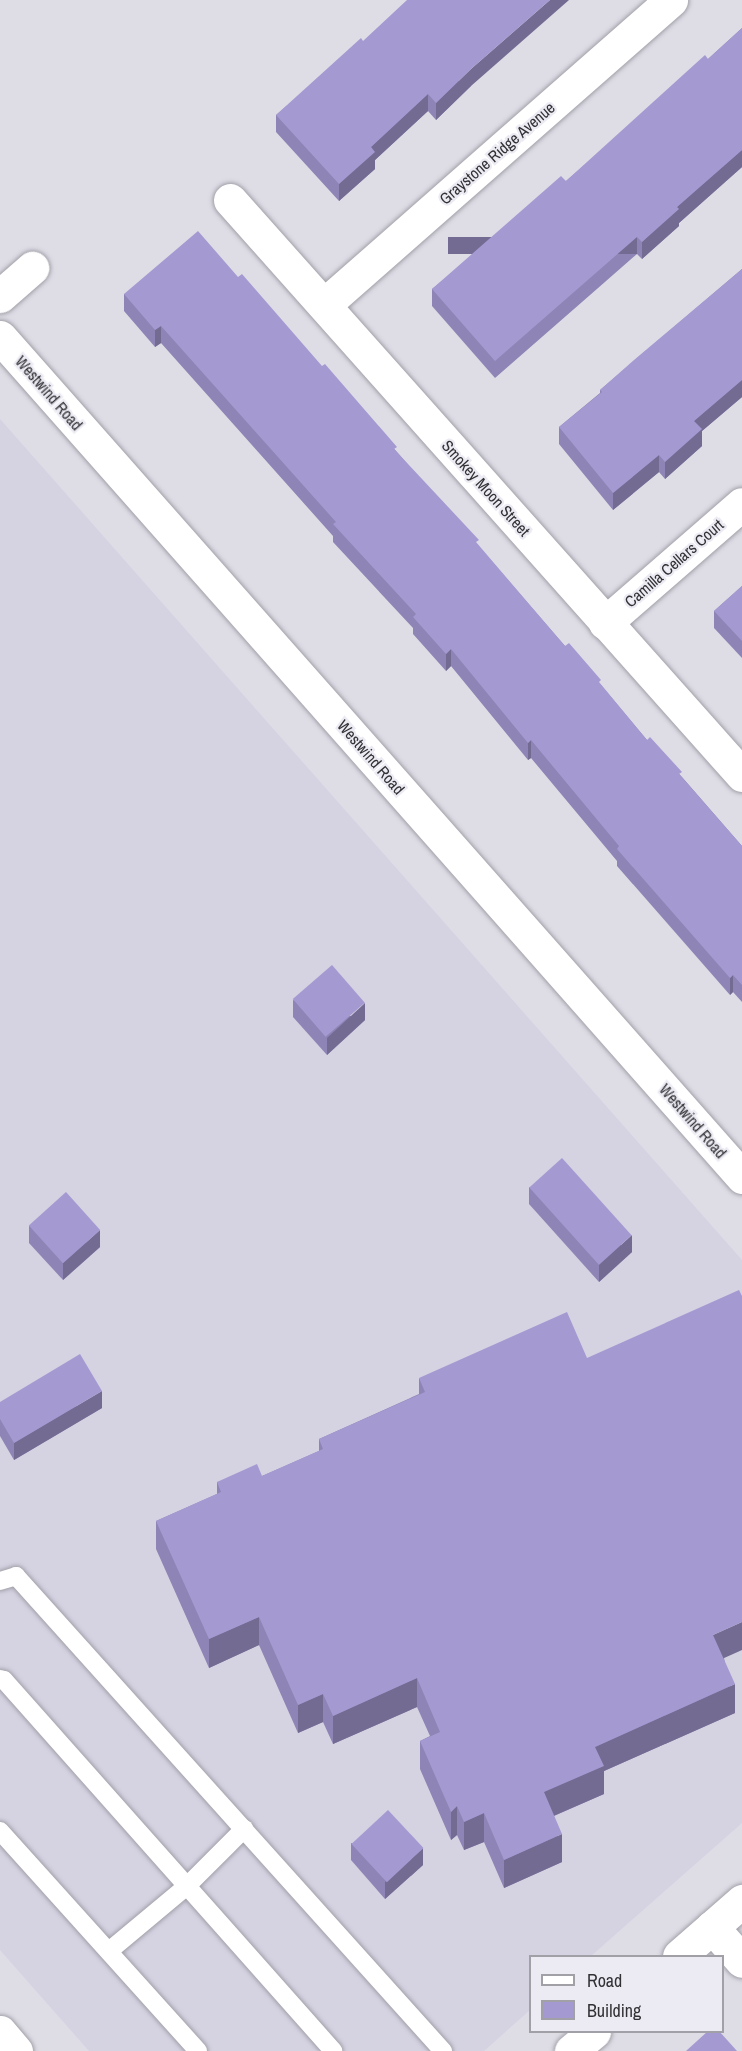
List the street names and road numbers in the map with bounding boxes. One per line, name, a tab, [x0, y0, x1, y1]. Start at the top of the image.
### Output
street label: Graystone Ridge Avenue	[435, 98, 559, 208]
street label: Westwind Road	[11, 352, 87, 434]
street label: Smokey Moon Street	[438, 436, 534, 540]
street label: Camilla Cellars Court	[621, 515, 727, 611]
street label: Westwind Road	[333, 716, 409, 798]
street label: Westwind Road	[655, 1080, 731, 1162]

